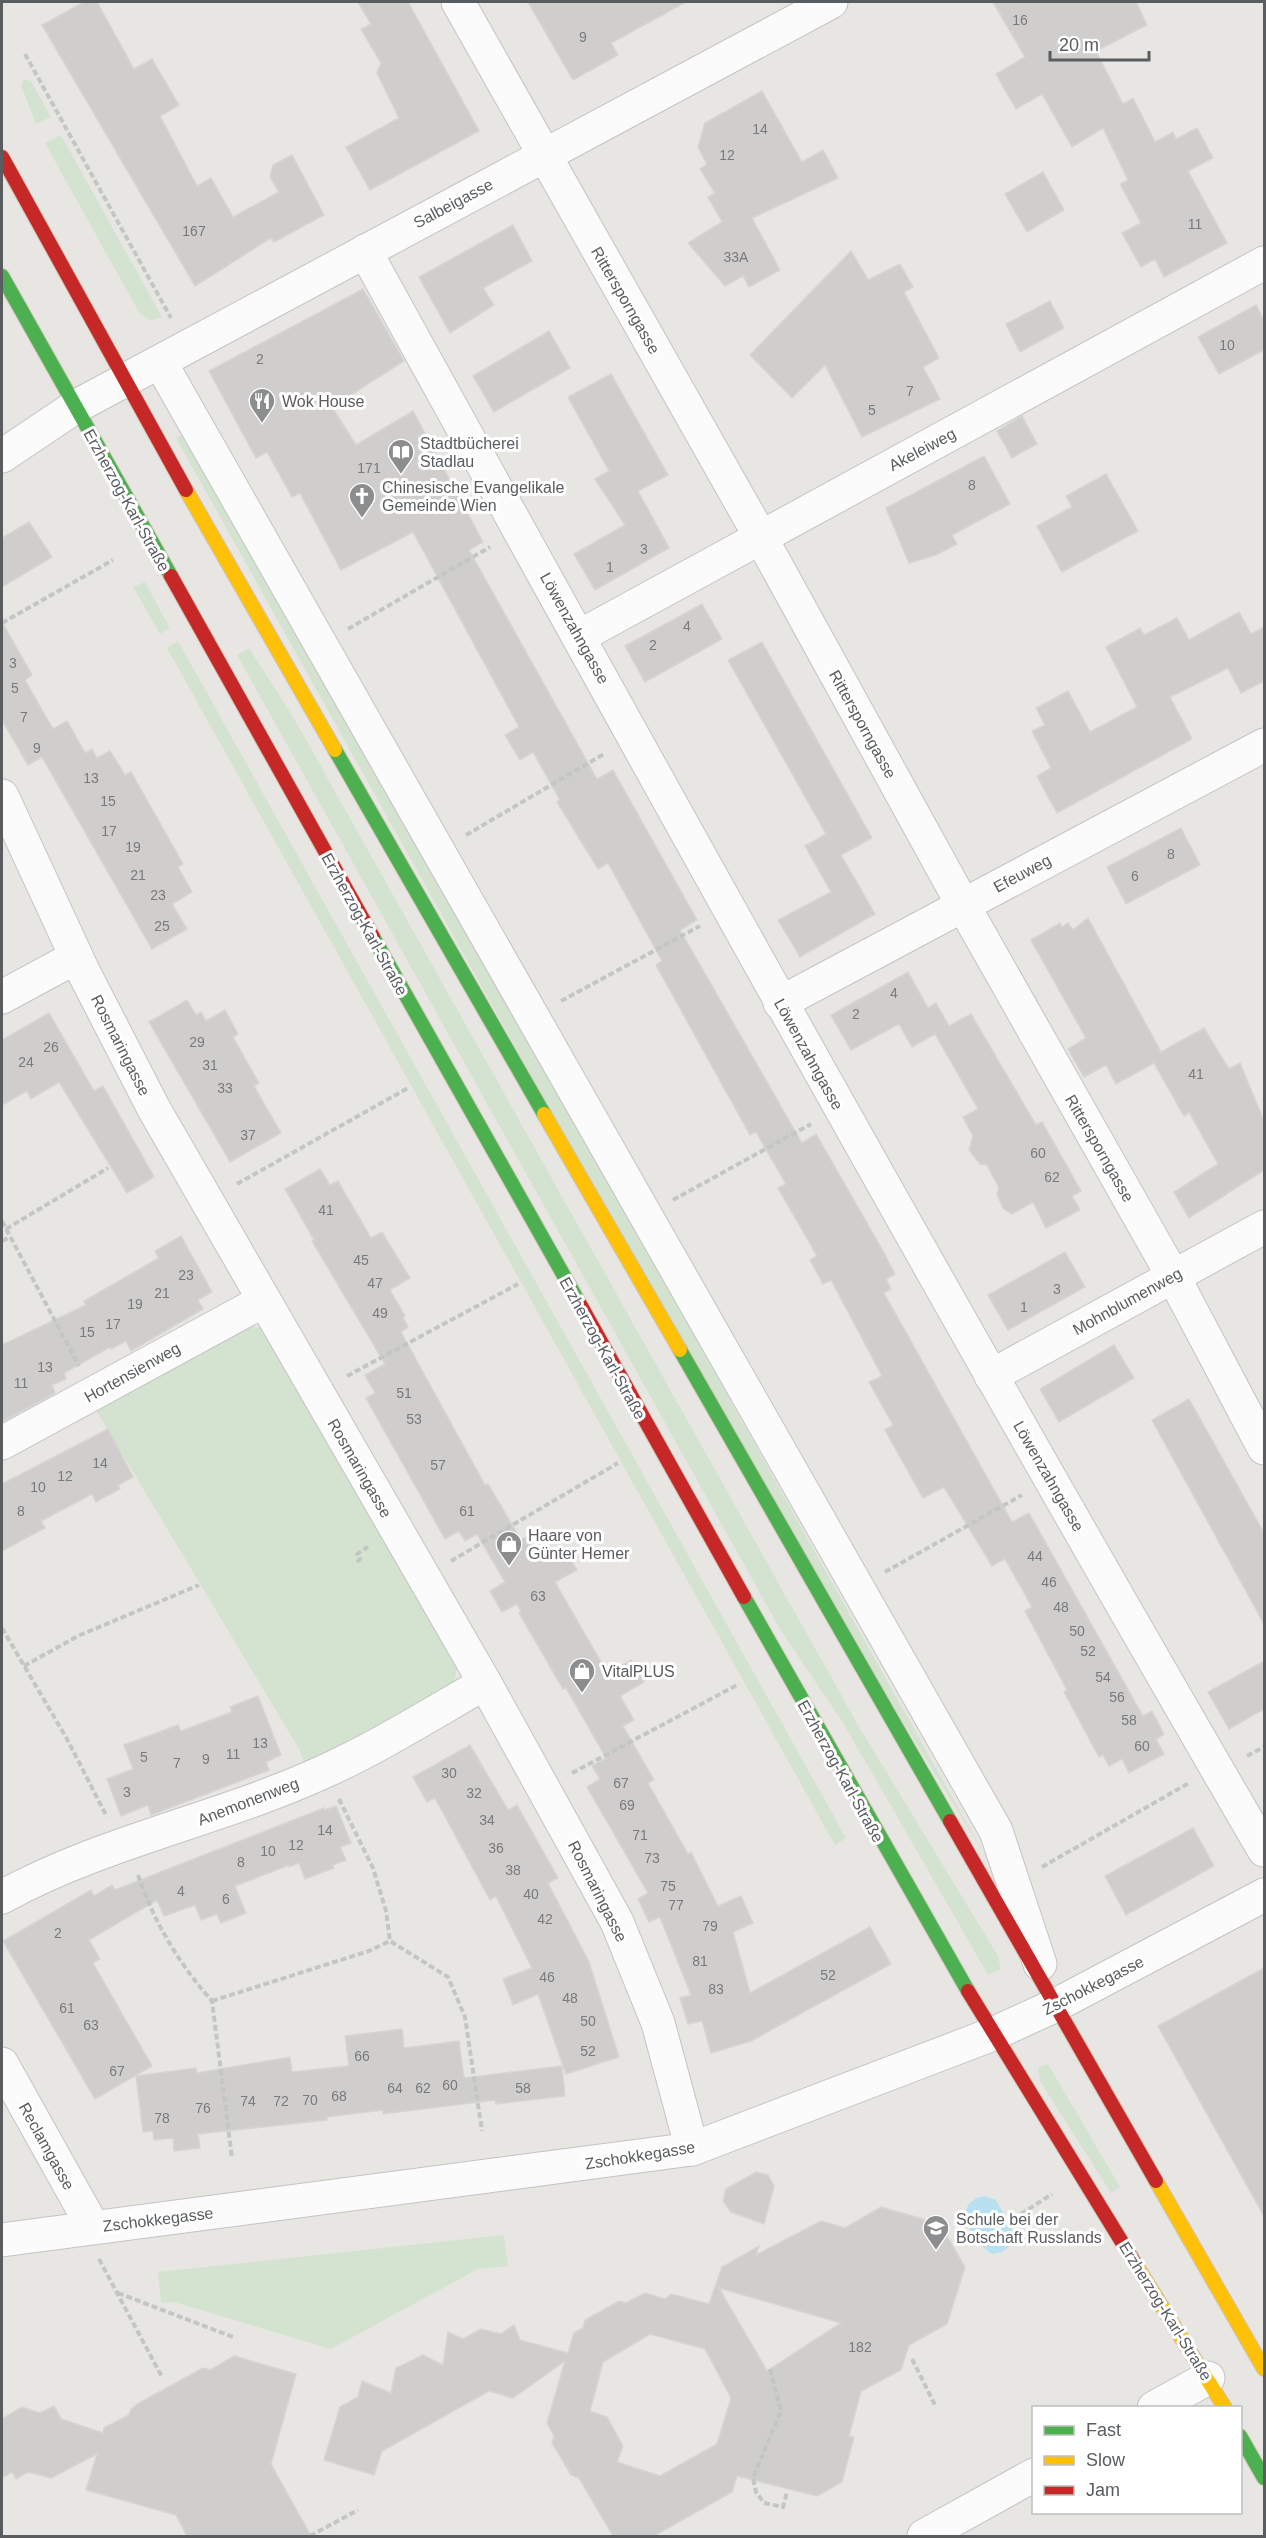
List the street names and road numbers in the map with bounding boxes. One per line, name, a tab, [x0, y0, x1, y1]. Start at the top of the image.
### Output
street label: Salbeigasse	[411, 175, 496, 231]
street label: Rittersporngasse	[588, 244, 663, 357]
street label: Akeleiweg	[886, 425, 958, 474]
street label: Erzherzog-Karl-Straße	[80, 426, 173, 574]
street label: Löwenzahngasse	[537, 570, 612, 687]
street label: Rittersporngasse	[826, 667, 899, 781]
street label: Erzherzog-Karl-Straße	[318, 850, 411, 998]
street label: Efeuweg	[991, 851, 1054, 896]
street label: Rosmaringasse	[88, 992, 153, 1099]
street label: Löwenzahngasse	[771, 996, 846, 1113]
street label: Rittersporngasse	[1062, 1092, 1137, 1205]
street label: Mohnblumenweg	[1070, 1264, 1185, 1338]
street label: Erzherzog-Karl-Straße	[556, 1274, 649, 1422]
street label: Hortensienweg	[81, 1339, 183, 1406]
street label: Rosmaringasse	[324, 1416, 395, 1521]
street label: Löwenzahngasse	[1010, 1418, 1087, 1535]
street label: Erzherzog-Karl-Straße	[794, 1697, 887, 1845]
street label: Anemonenweg	[195, 1774, 301, 1829]
street label: Rosmaringasse	[565, 1838, 630, 1945]
street label: Zschokkegasse	[1040, 1953, 1147, 2018]
street label: Reclamgasse	[16, 2100, 78, 2193]
street label: Zschokkegasse	[584, 2138, 696, 2173]
street label: Zschokkegasse	[102, 2204, 214, 2235]
street label: Erzherzog-Karl-Straße	[1116, 2239, 1215, 2384]

